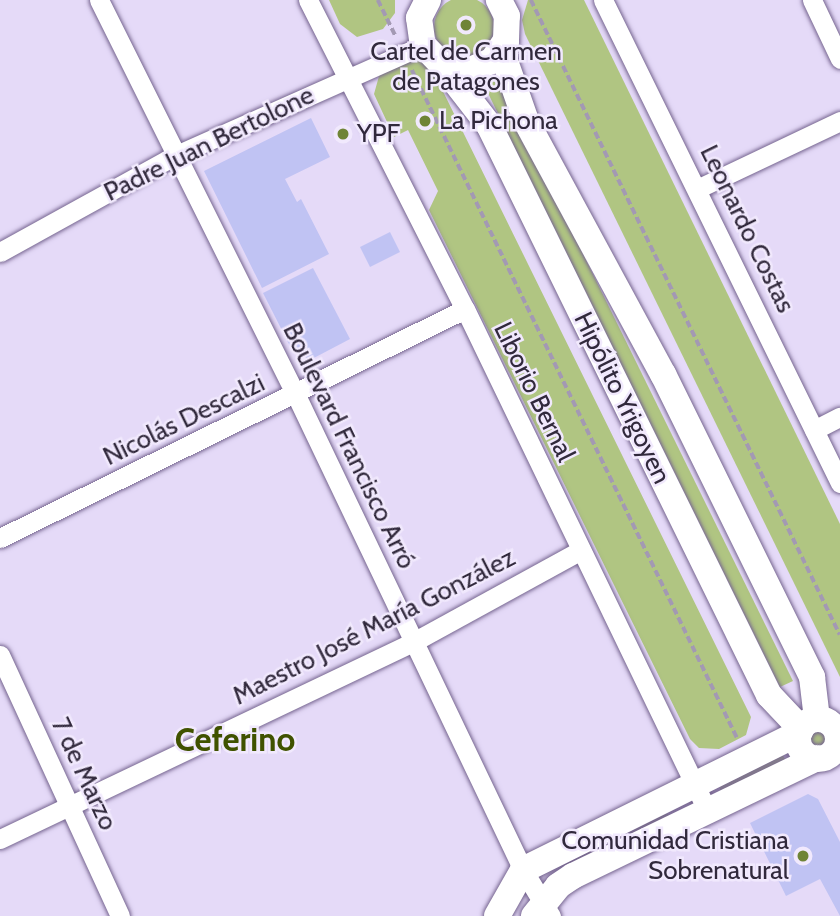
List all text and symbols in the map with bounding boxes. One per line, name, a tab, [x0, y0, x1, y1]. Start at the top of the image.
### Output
marker: Cartel de Carmen de Patagones	[458, 17, 474, 33]
place label: Cartel de Carmen de Patagones	[370, 36, 562, 98]
street label: Padre Juan Bertolone	[99, 80, 319, 208]
place label: La Pichona	[439, 105, 558, 137]
marker: La Pichona	[417, 113, 433, 129]
place label: YPF	[357, 118, 400, 150]
marker: YPF	[335, 126, 351, 142]
street label: Leonardo Costas	[693, 140, 801, 318]
street label: Hipólito Yrigoyen	[567, 307, 677, 489]
street label: Liborio Bernal	[487, 317, 581, 467]
street label: Boulevard Francisco Arró	[276, 318, 422, 574]
street label: Nicolás Descalzi	[98, 367, 270, 473]
street label: Maestro José María González	[228, 542, 520, 712]
street label: 7 de Marzo	[44, 713, 124, 835]
district label: Ceferino	[175, 720, 295, 760]
place label: Comunidad Cristiana Sobrenatural	[561, 825, 789, 886]
marker: Comunidad Cristiana Sobrenatural	[795, 848, 811, 864]

